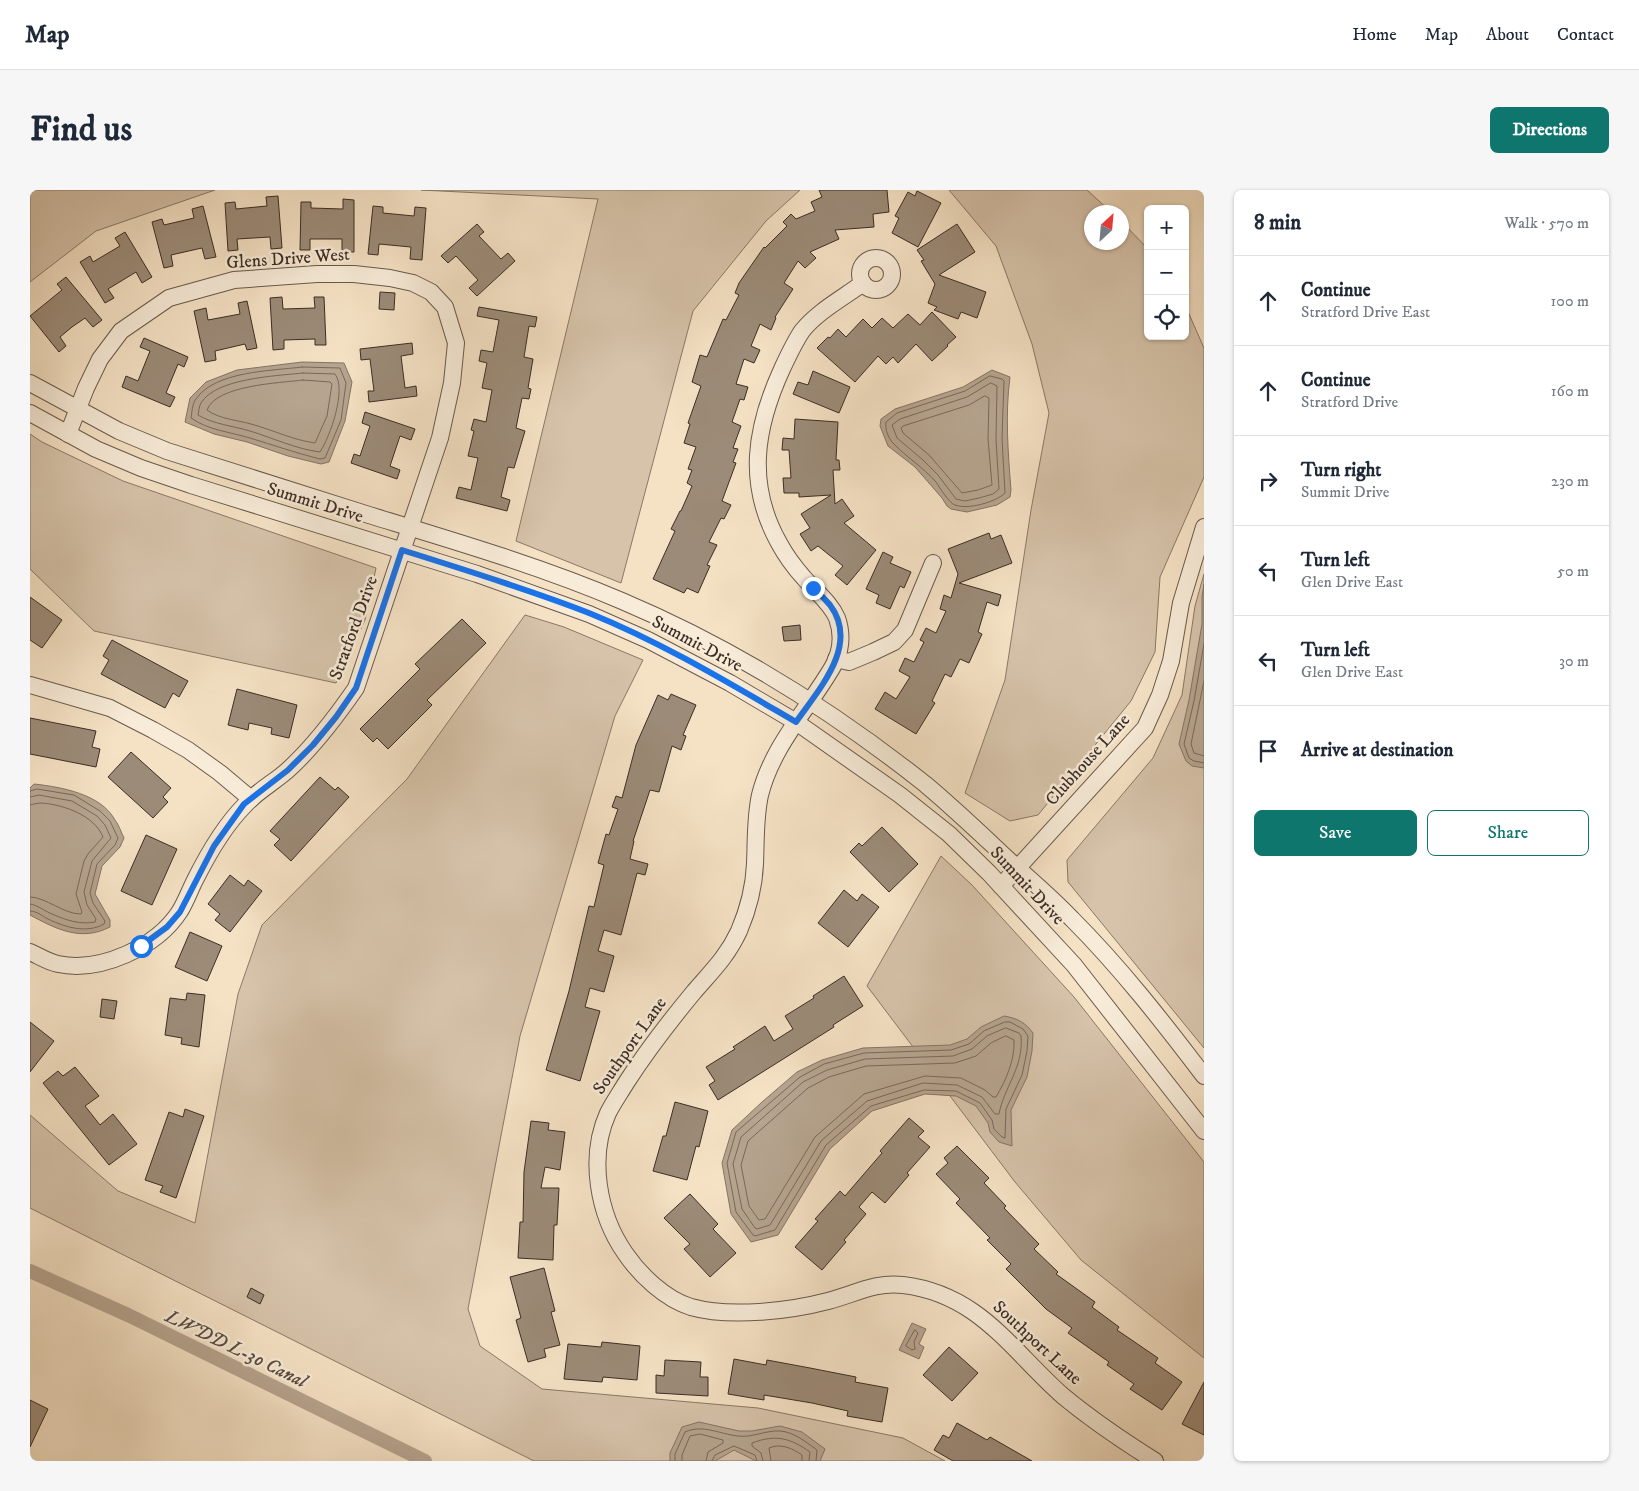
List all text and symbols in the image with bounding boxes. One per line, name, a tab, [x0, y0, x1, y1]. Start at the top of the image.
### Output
text: Map	[25, 20, 69, 50]
text: Home	[1352, 24, 1397, 46]
text: Map	[1425, 24, 1458, 46]
text: About	[1486, 24, 1529, 46]
text: Contact	[1557, 24, 1614, 46]
button: Directions	[1490, 107, 1609, 153]
text: Find us	[30, 108, 132, 152]
north arrow	[1084, 205, 1129, 250]
map controls	[1144, 205, 1189, 340]
button: +	[1144, 205, 1189, 250]
text: 8 min	[1254, 210, 1301, 236]
text: Walk · 570 m	[1505, 213, 1589, 233]
street label: Glens Drive West	[226, 244, 351, 274]
button: −	[1144, 250, 1189, 295]
text: Continue	[1301, 279, 1371, 302]
icon: ahead	[1254, 287, 1282, 315]
text: 100 m	[1551, 291, 1589, 311]
button: locate	[1144, 295, 1189, 340]
text: Stratford Drive East	[1301, 302, 1430, 322]
text: Continue	[1301, 369, 1371, 392]
icon: ahead	[1254, 377, 1282, 405]
text: 160 m	[1551, 381, 1589, 401]
text: Stratford Drive	[1301, 392, 1398, 412]
text: Turn right	[1301, 459, 1381, 482]
icon: right	[1254, 467, 1282, 495]
text: 230 m	[1551, 471, 1589, 491]
street label: Summit Drive	[264, 478, 366, 528]
text: Summit Drive	[1301, 482, 1389, 502]
text: Turn left	[1301, 549, 1370, 572]
icon: left	[1254, 557, 1282, 585]
text: 50 m	[1557, 561, 1589, 581]
text: Glen Drive East	[1301, 572, 1403, 592]
street label: Stratford Drive	[325, 573, 383, 683]
route end	[802, 577, 825, 600]
street label: Summit Drive	[648, 611, 746, 677]
text: Turn left	[1301, 639, 1370, 662]
icon: left	[1254, 647, 1282, 675]
text: 30 m	[1559, 651, 1589, 671]
text: Glen Drive East	[1301, 662, 1403, 682]
street label: Clubhouse Lane	[1041, 710, 1135, 810]
icon: arrive	[1254, 737, 1282, 765]
text: Arrive at destination	[1301, 739, 1453, 762]
button: Save	[1254, 810, 1417, 856]
button: Share	[1427, 810, 1589, 856]
street label: Summit Drive	[985, 842, 1069, 930]
route start	[130, 935, 153, 958]
street label: Southport Lane	[588, 993, 672, 1099]
street label: Southport Lane	[988, 1296, 1086, 1390]
water label: LWDD L-30 Canal	[161, 1304, 312, 1394]

